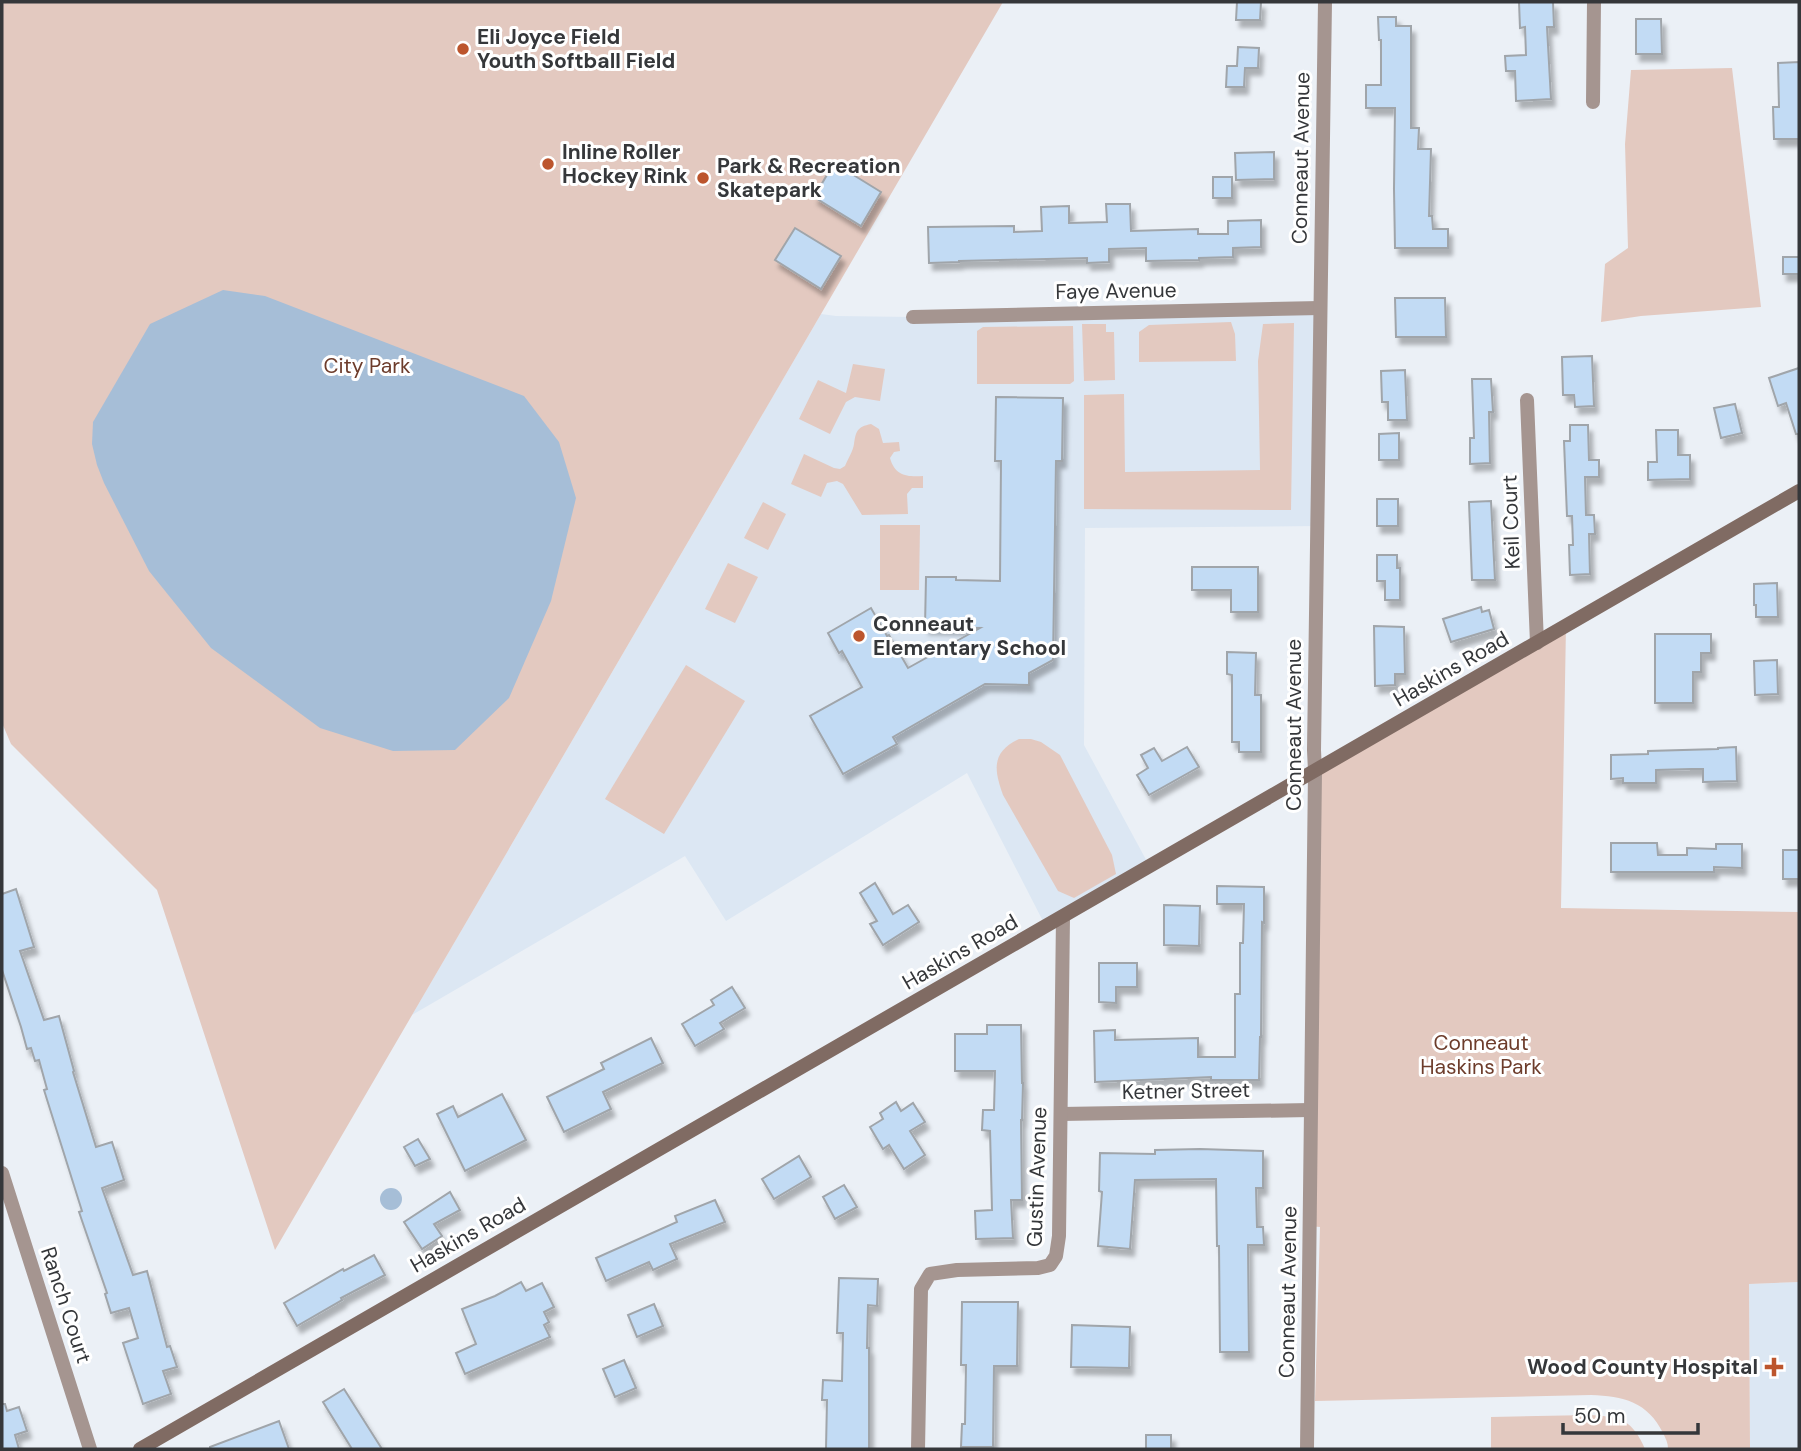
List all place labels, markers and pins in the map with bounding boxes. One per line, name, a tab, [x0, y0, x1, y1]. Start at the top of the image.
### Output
place label: Eli Joyce Field Youth Softball Field	[477, 23, 675, 75]
marker: Eli Joyce Field Youth Softball Field	[455, 41, 471, 57]
place label: Inline Roller Hockey Rink	[562, 138, 688, 190]
place label: Park & Recreation Skatepark	[717, 152, 900, 204]
marker: Inline Roller Hockey Rink	[540, 156, 556, 172]
marker: Park & Recreation Skatepark	[695, 170, 711, 186]
place label: Conneaut Elementary School	[873, 610, 1066, 662]
marker: Conneaut Elementary School	[851, 628, 867, 644]
place label: Wood County Hospital	[1527, 1353, 1758, 1381]
marker: Wood County Hospital	[1764, 1357, 1784, 1377]

